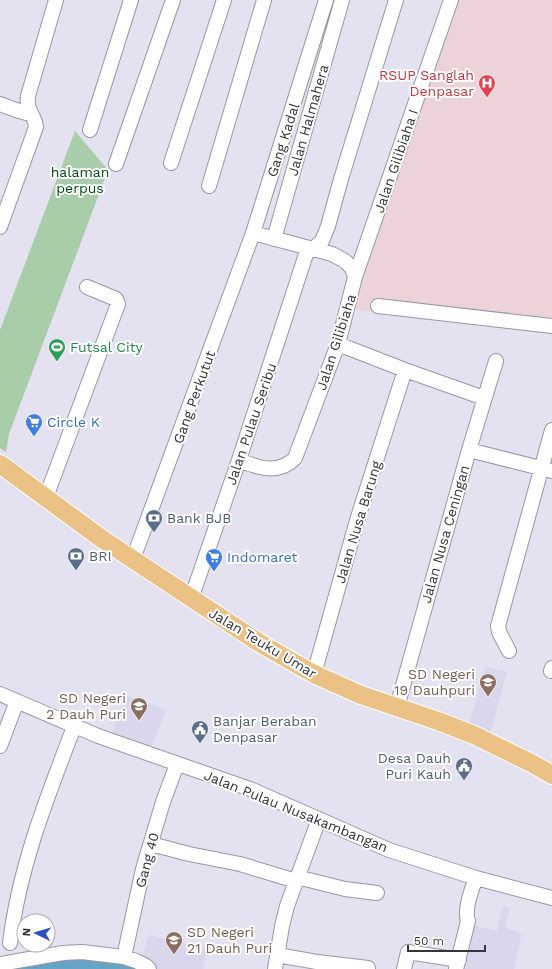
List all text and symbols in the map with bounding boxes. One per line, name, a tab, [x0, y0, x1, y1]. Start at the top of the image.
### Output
street label: Jalan Halmahera	[284, 62, 332, 178]
place label: RSUP Sanglah Denpasar	[379, 67, 474, 99]
hospital icon: RSUP Sanglah Denpasar	[477, 73, 497, 98]
street label: Gang Kadal	[264, 100, 303, 179]
street label: Jalan Gilibiaha I	[371, 107, 421, 215]
park label: halaman perpus	[51, 164, 109, 196]
street label: Jalan Gilibiaha	[313, 292, 359, 392]
sports icon: Futsal City	[47, 337, 67, 362]
place label: Futsal City	[70, 339, 144, 355]
street label: Gang Perkutut	[170, 348, 218, 446]
street label: Jalan Pulau Seribu	[223, 361, 279, 487]
supermarket icon: Circle K	[24, 412, 44, 437]
place label: Circle K	[47, 414, 100, 430]
street label: Jalan Nusa Barung	[332, 458, 384, 585]
street label: Jalan Nusa Ceningan	[418, 463, 472, 605]
bank icon: Bank BJB	[144, 508, 164, 533]
place label: Bank BJB	[167, 510, 231, 526]
bank icon: BRI	[66, 546, 86, 571]
supermarket icon: Indomaret	[204, 547, 224, 572]
place label: BRI	[89, 548, 112, 564]
place label: Indomaret	[227, 549, 298, 565]
street label: Jalan Teuku Umar	[206, 605, 320, 682]
place label: SD Negeri 19 Dauhpuri	[394, 666, 475, 698]
school or university icon: SD Negeri 19 Dauhpuri	[478, 672, 498, 697]
place label: SD Negeri 2 Dauh Puri	[46, 690, 126, 722]
school or university icon: SD Negeri 2 Dauh Puri	[129, 696, 149, 721]
place label: Banjar Beraban Denpasar	[213, 713, 317, 745]
public building icon: Banjar Beraban Denpasar	[190, 719, 210, 744]
place label: Desa Dauh Puri Kauh	[378, 750, 451, 782]
public building icon: Desa Dauh Puri Kauh	[454, 756, 474, 781]
street label: Jalan Pulau Nusakambangan	[202, 767, 390, 855]
street label: Gang 40	[132, 831, 162, 889]
north arrow	[16, 913, 56, 953]
place label: SD Negeri 21 Dauh Puri	[187, 924, 272, 956]
scale bar	[408, 927, 485, 953]
text: N	[20, 928, 33, 937]
school or university icon: SD Negeri 21 Dauh Puri	[164, 930, 184, 955]
text: 50 m	[414, 934, 444, 948]

